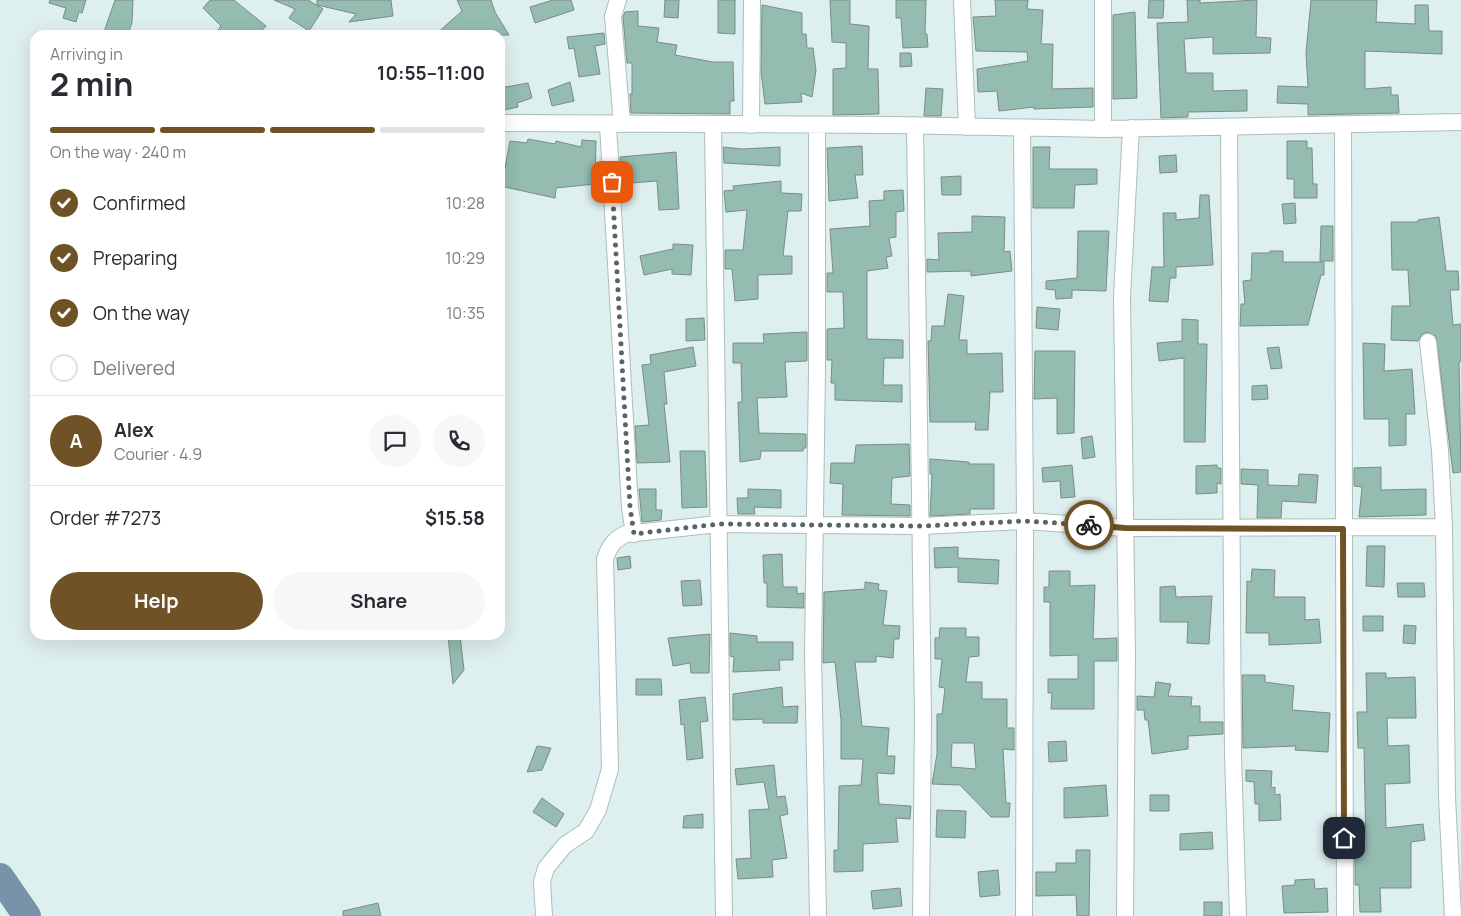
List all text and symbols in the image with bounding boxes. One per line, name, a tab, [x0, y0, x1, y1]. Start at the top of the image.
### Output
text: Arriving in	[50, 43, 123, 65]
text: 10:55–11:00	[377, 60, 485, 86]
text: 2 min	[50, 62, 133, 106]
text: On the way · 240 m	[50, 141, 186, 163]
pin	[591, 161, 633, 203]
icon: bag	[598, 168, 626, 196]
icon: check	[50, 189, 78, 217]
text: Confirmed	[93, 190, 186, 216]
text: 10:28	[446, 192, 485, 214]
icon: check	[50, 244, 78, 272]
text: Preparing	[93, 245, 178, 271]
text: 10:29	[445, 247, 485, 269]
icon: check	[50, 299, 78, 327]
text: On the way	[93, 300, 190, 326]
text: 10:35	[446, 302, 485, 324]
text: Delivered	[93, 355, 175, 381]
button: chat	[369, 415, 421, 467]
button: phone	[433, 415, 485, 467]
text: Alex	[114, 417, 154, 443]
text: A	[70, 428, 82, 454]
text: Courier · 4.9	[114, 443, 202, 465]
courier	[1064, 500, 1114, 550]
text: Order #7273	[50, 505, 161, 531]
text: $15.58	[425, 505, 485, 531]
icon: bike	[1075, 511, 1103, 539]
button: Help	[50, 572, 263, 630]
button: Share	[273, 572, 485, 630]
pin	[1323, 817, 1365, 859]
icon: home	[1330, 824, 1358, 852]

